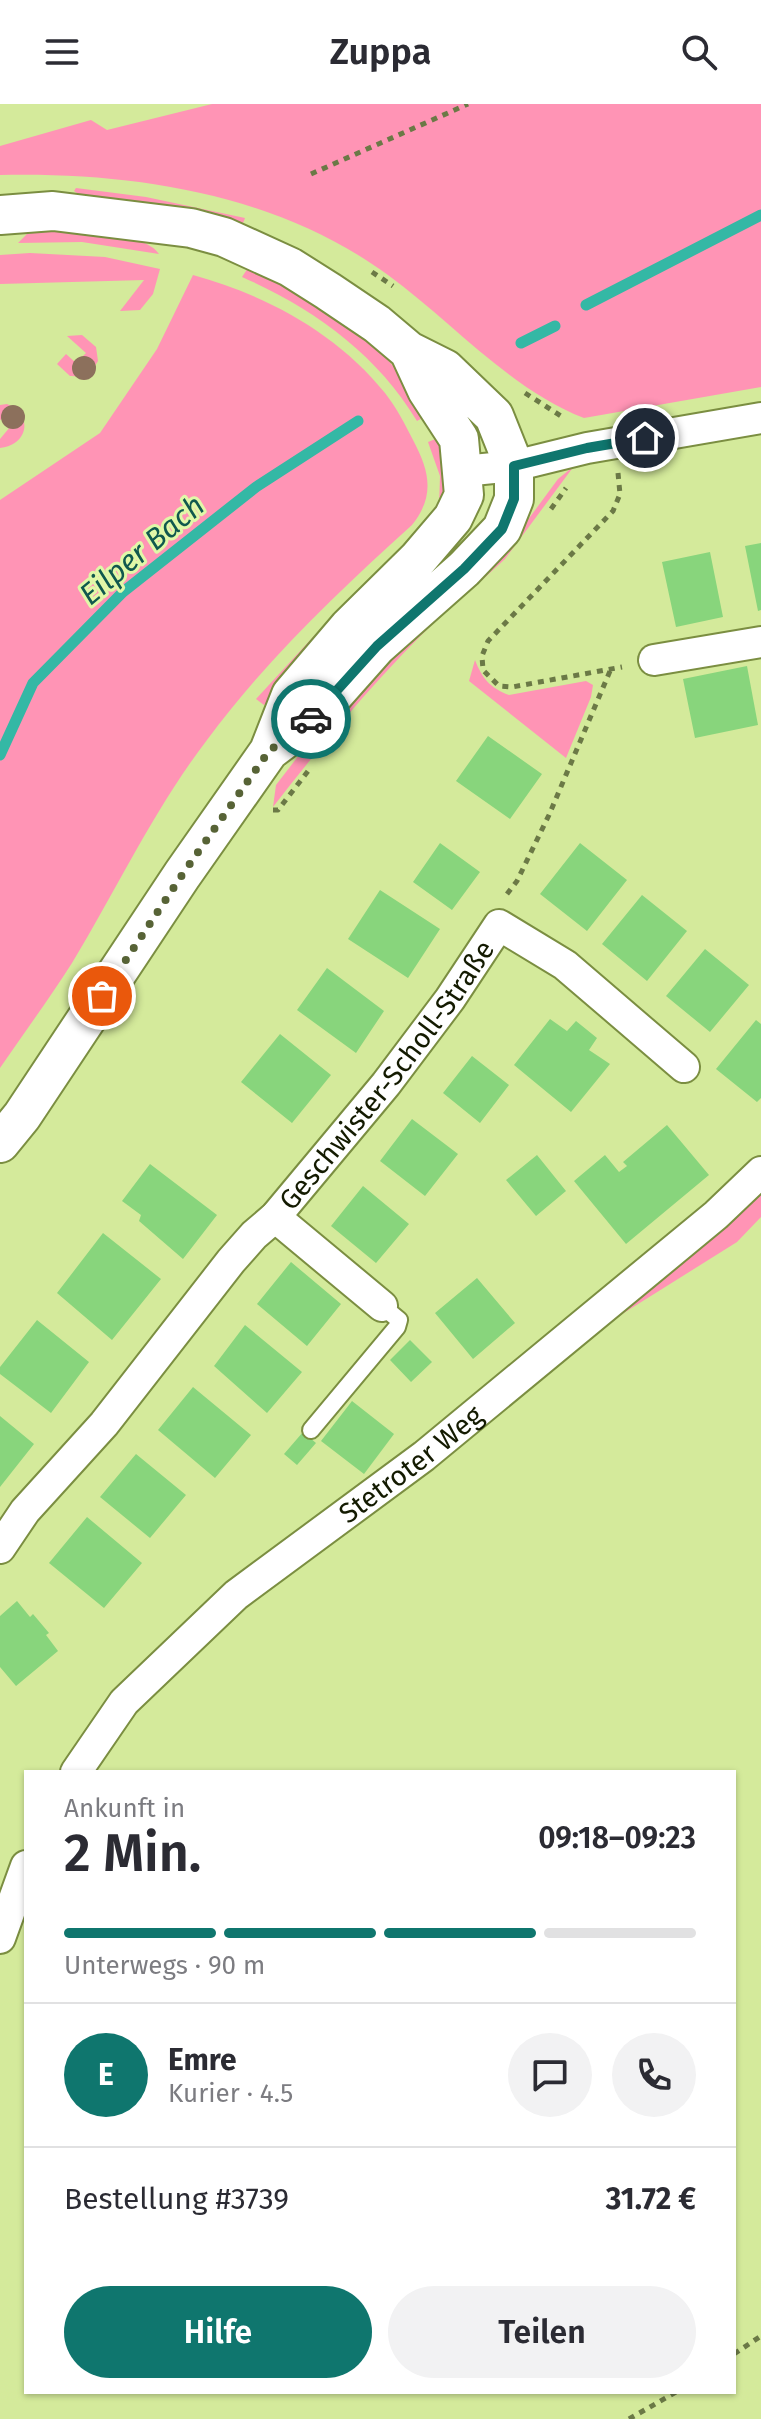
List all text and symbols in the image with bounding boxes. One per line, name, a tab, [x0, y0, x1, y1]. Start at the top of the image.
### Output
icon: menu	[40, 30, 84, 74]
text: Zuppa	[330, 30, 431, 74]
icon: search	[677, 30, 721, 74]
pin	[611, 404, 679, 472]
icon: home	[623, 416, 667, 460]
water label: Eilper Bach	[72, 487, 212, 613]
courier	[271, 679, 351, 759]
icon: car	[289, 697, 333, 741]
street label: Geschwister-Scholl-Straße	[272, 934, 501, 1216]
pin	[68, 962, 136, 1030]
icon: bag	[80, 974, 124, 1018]
street label: Stetroter Weg	[332, 1398, 489, 1530]
text: Ankunft in	[64, 1793, 185, 1824]
text: 09:18–09:23	[538, 1820, 696, 1856]
text: 2 Min.	[64, 1822, 201, 1885]
text: Unterwegs · 90 m	[64, 1950, 265, 1981]
button: chat	[508, 2033, 592, 2117]
button: phone	[612, 2033, 696, 2117]
text: Emre	[168, 2042, 237, 2078]
text: E	[98, 2057, 114, 2093]
text: Kurier · 4.5	[168, 2078, 293, 2109]
text: Bestellung #3739	[64, 2181, 289, 2217]
text: 31.72 €	[606, 2181, 696, 2217]
button: Hilfe	[64, 2286, 372, 2378]
button: Teilen	[388, 2286, 696, 2378]

